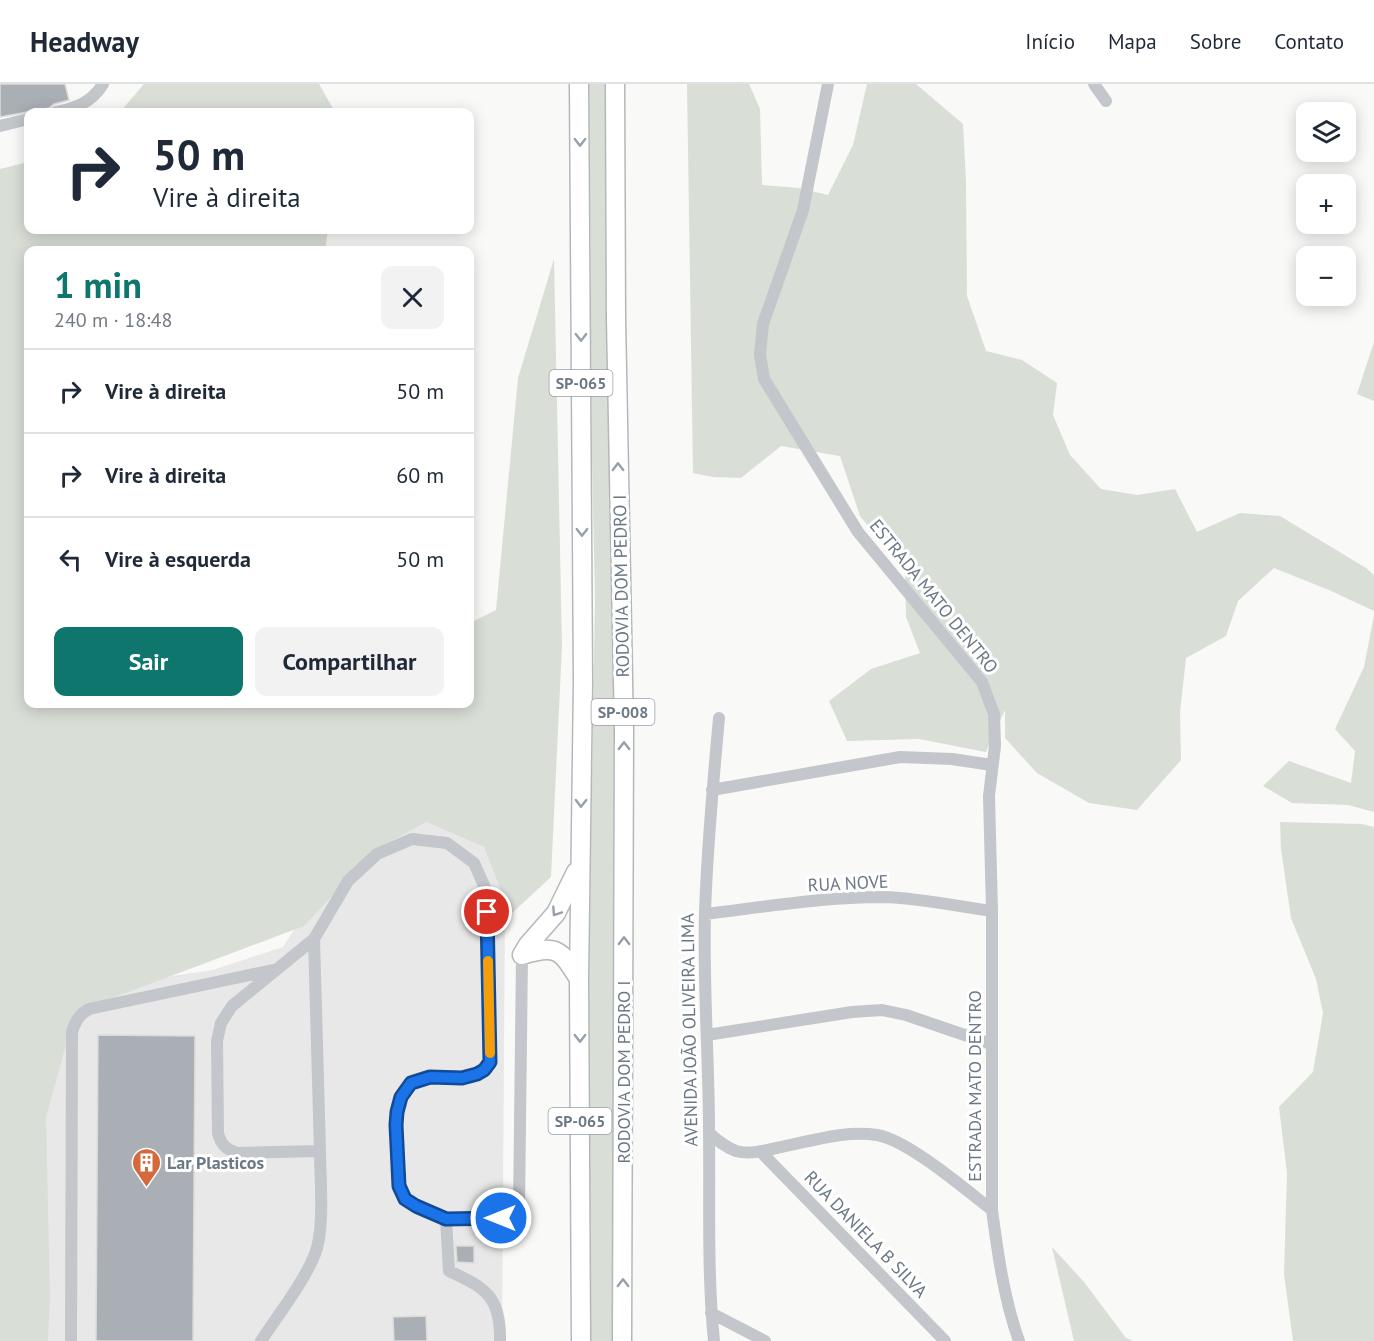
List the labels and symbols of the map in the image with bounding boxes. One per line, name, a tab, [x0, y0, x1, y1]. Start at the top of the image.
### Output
one-way arrow	[574, 138, 586, 147]
one-way arrow	[574, 333, 587, 342]
road number: SP-065	[550, 370, 612, 396]
one-way arrow	[612, 462, 625, 471]
street label: RODOVIA DOM PEDRO I	[608, 494, 634, 678]
street label: ESTRADA MATO DENTRO	[865, 514, 1003, 678]
one-way arrow	[576, 528, 588, 537]
road number: SP-008	[592, 699, 654, 725]
one-way arrow	[618, 741, 630, 750]
one-way arrow	[575, 799, 587, 808]
street label: RUA NOVE	[807, 869, 889, 897]
pin	[461, 886, 512, 937]
one-way arrow	[552, 905, 563, 916]
street label: AVENIDA JOÃO OLIVEIRA LIMA	[675, 913, 703, 1147]
one-way arrow	[618, 936, 630, 945]
street label: RODOVIA DOM PEDRO I	[612, 981, 635, 1163]
street label: ESTRADA MATO DENTRO	[963, 990, 986, 1182]
one-way arrow	[574, 1033, 586, 1042]
road number: SP-065	[548, 1108, 612, 1134]
building icon: Lar Plasticos	[130, 1146, 162, 1188]
place label: Lar Plasticos	[167, 1151, 264, 1174]
street label: RUA DANIELA B SILVA	[800, 1166, 933, 1303]
position arrow	[469, 1186, 533, 1250]
one-way arrow	[616, 1278, 629, 1287]

